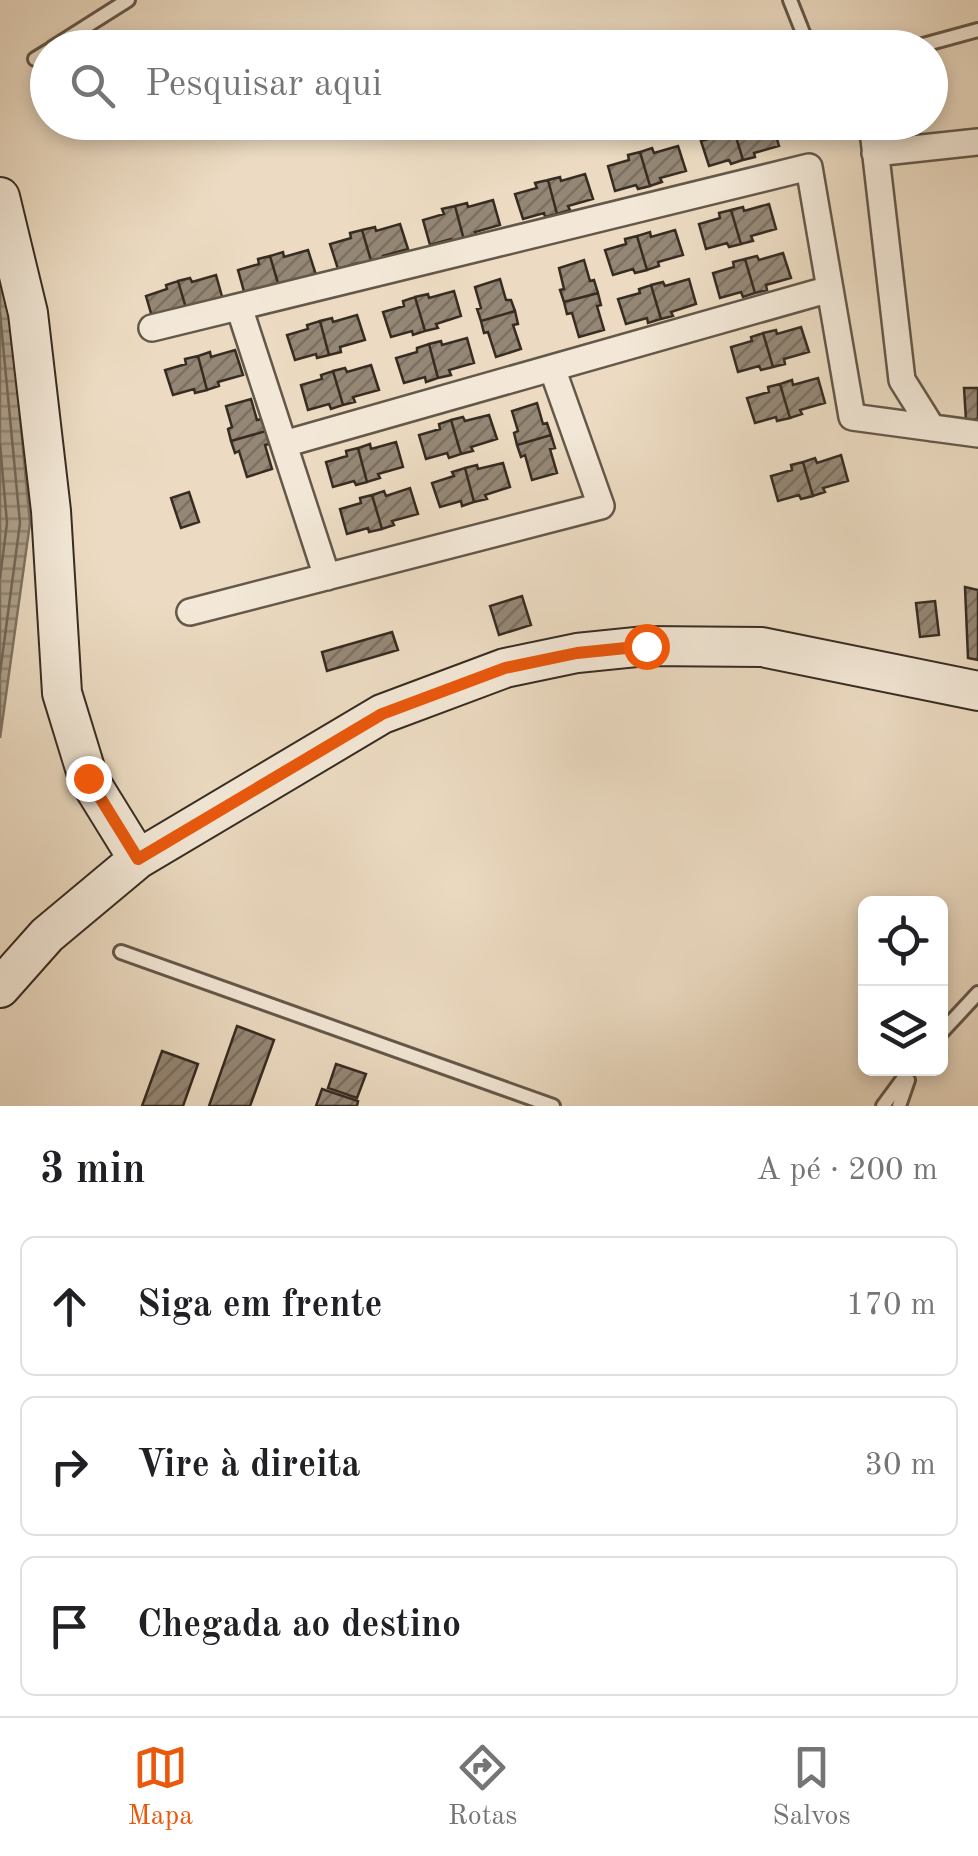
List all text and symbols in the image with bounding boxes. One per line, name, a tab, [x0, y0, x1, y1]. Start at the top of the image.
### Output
search box	[30, 30, 948, 140]
icon: search	[65, 58, 120, 113]
text: Pesquisar aqui	[145, 66, 382, 104]
route start	[624, 624, 670, 670]
route end	[66, 756, 112, 802]
map controls	[858, 896, 948, 1076]
button: locate	[858, 896, 948, 986]
button: layers	[858, 986, 948, 1076]
text: 3 min	[40, 1150, 146, 1192]
text: A pé · 200 m	[756, 1155, 938, 1187]
icon: ahead	[42, 1279, 97, 1334]
text: Siga em frente	[137, 1287, 382, 1325]
text: 170 m	[846, 1290, 936, 1322]
icon: right	[42, 1439, 97, 1494]
text: Vire à direita	[137, 1447, 361, 1485]
text: 30 m	[865, 1450, 936, 1482]
icon: arrive	[42, 1599, 97, 1654]
text: Chegada ao destino	[137, 1607, 461, 1645]
tab: Mapa	[127, 1740, 193, 1835]
tab: Rotas	[448, 1740, 518, 1835]
tab: Salvos	[772, 1740, 851, 1835]

